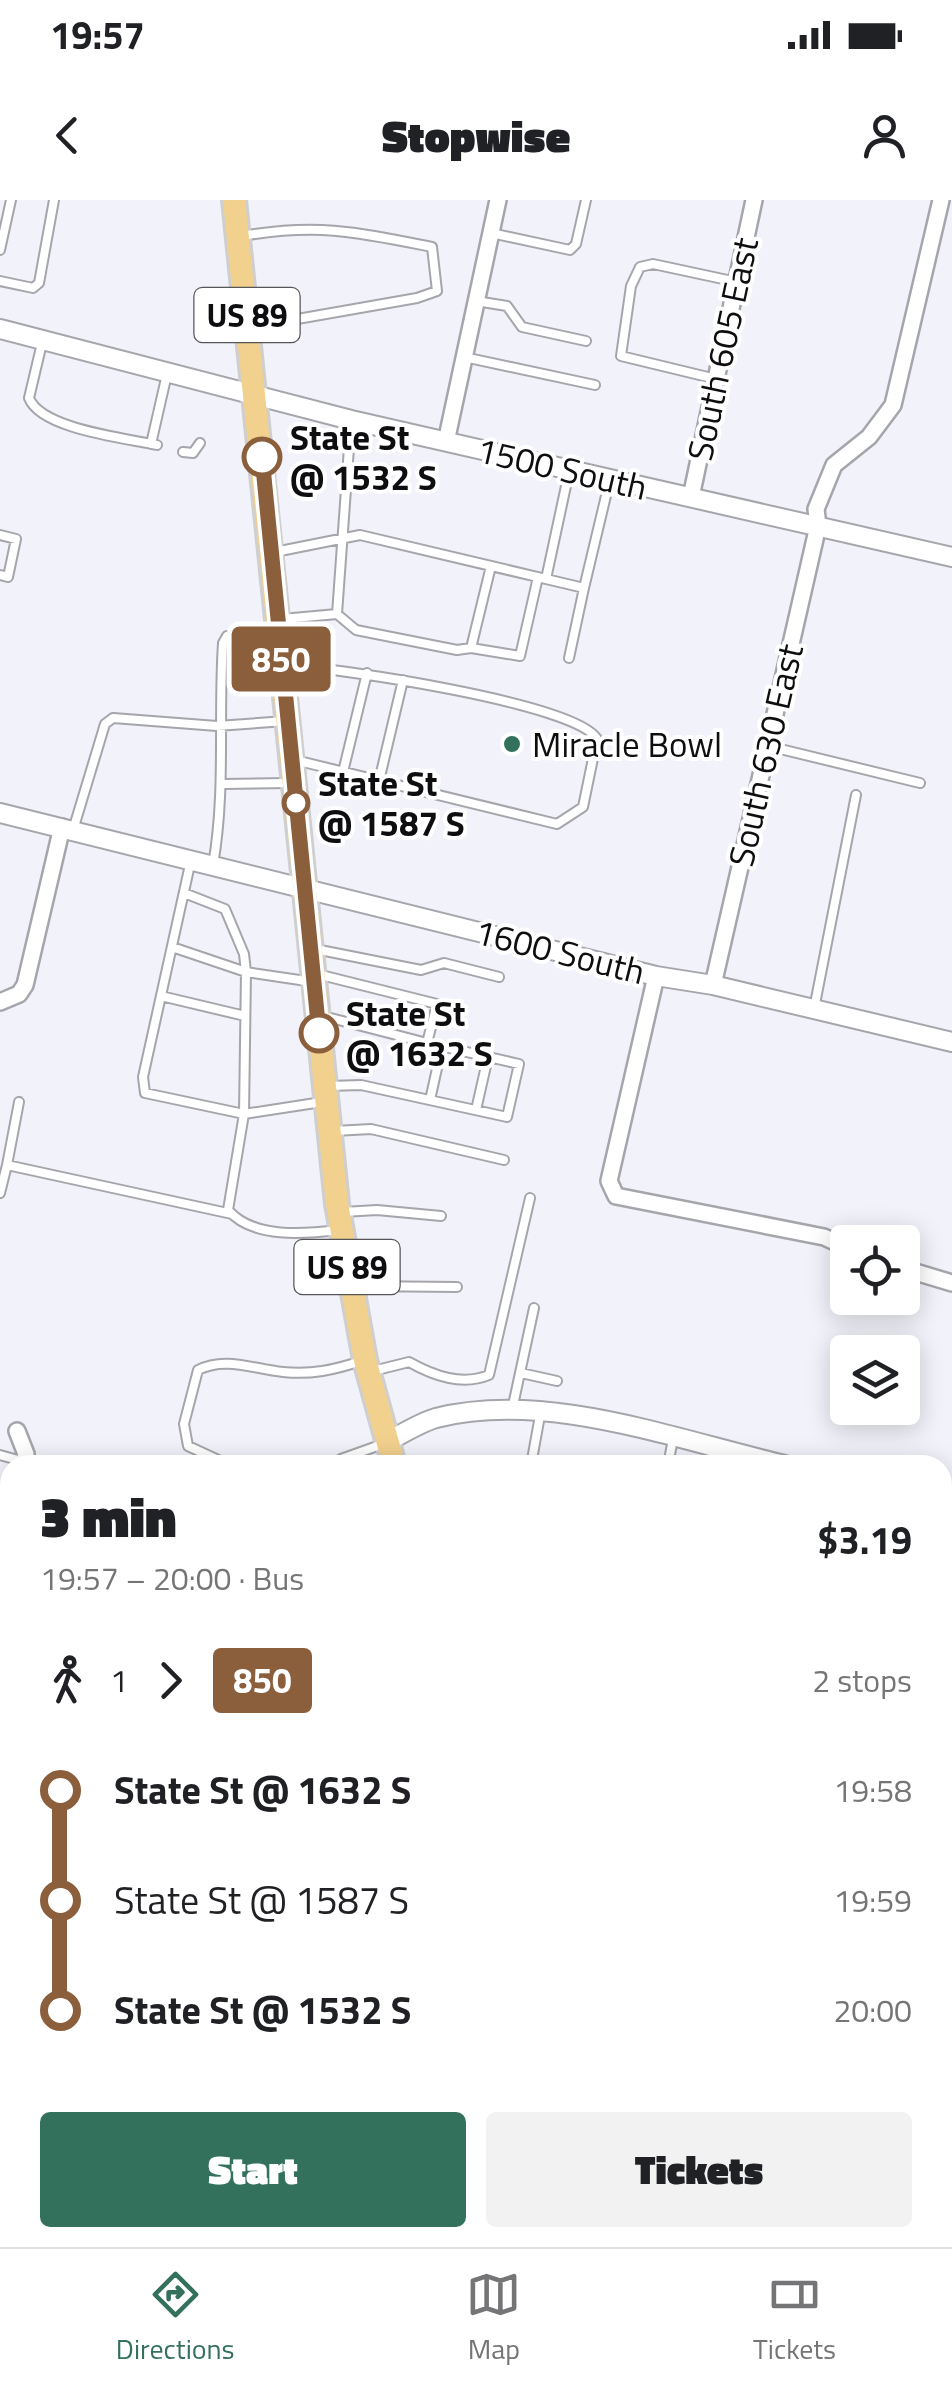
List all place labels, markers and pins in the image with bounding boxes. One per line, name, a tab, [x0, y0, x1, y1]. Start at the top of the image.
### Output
place label: State St @ 1532 S	[290, 410, 437, 504]
marker: State St @ 1532 S	[243, 438, 281, 476]
place label: Miracle Bowl	[532, 717, 722, 771]
marker: Miracle Bowl	[501, 733, 523, 755]
place label: State St @ 1587 S	[318, 756, 465, 850]
marker: State St @ 1587 S	[283, 790, 309, 816]
place label: State St @ 1632 S	[346, 986, 493, 1080]
marker: State St @ 1632 S	[300, 1014, 338, 1052]

